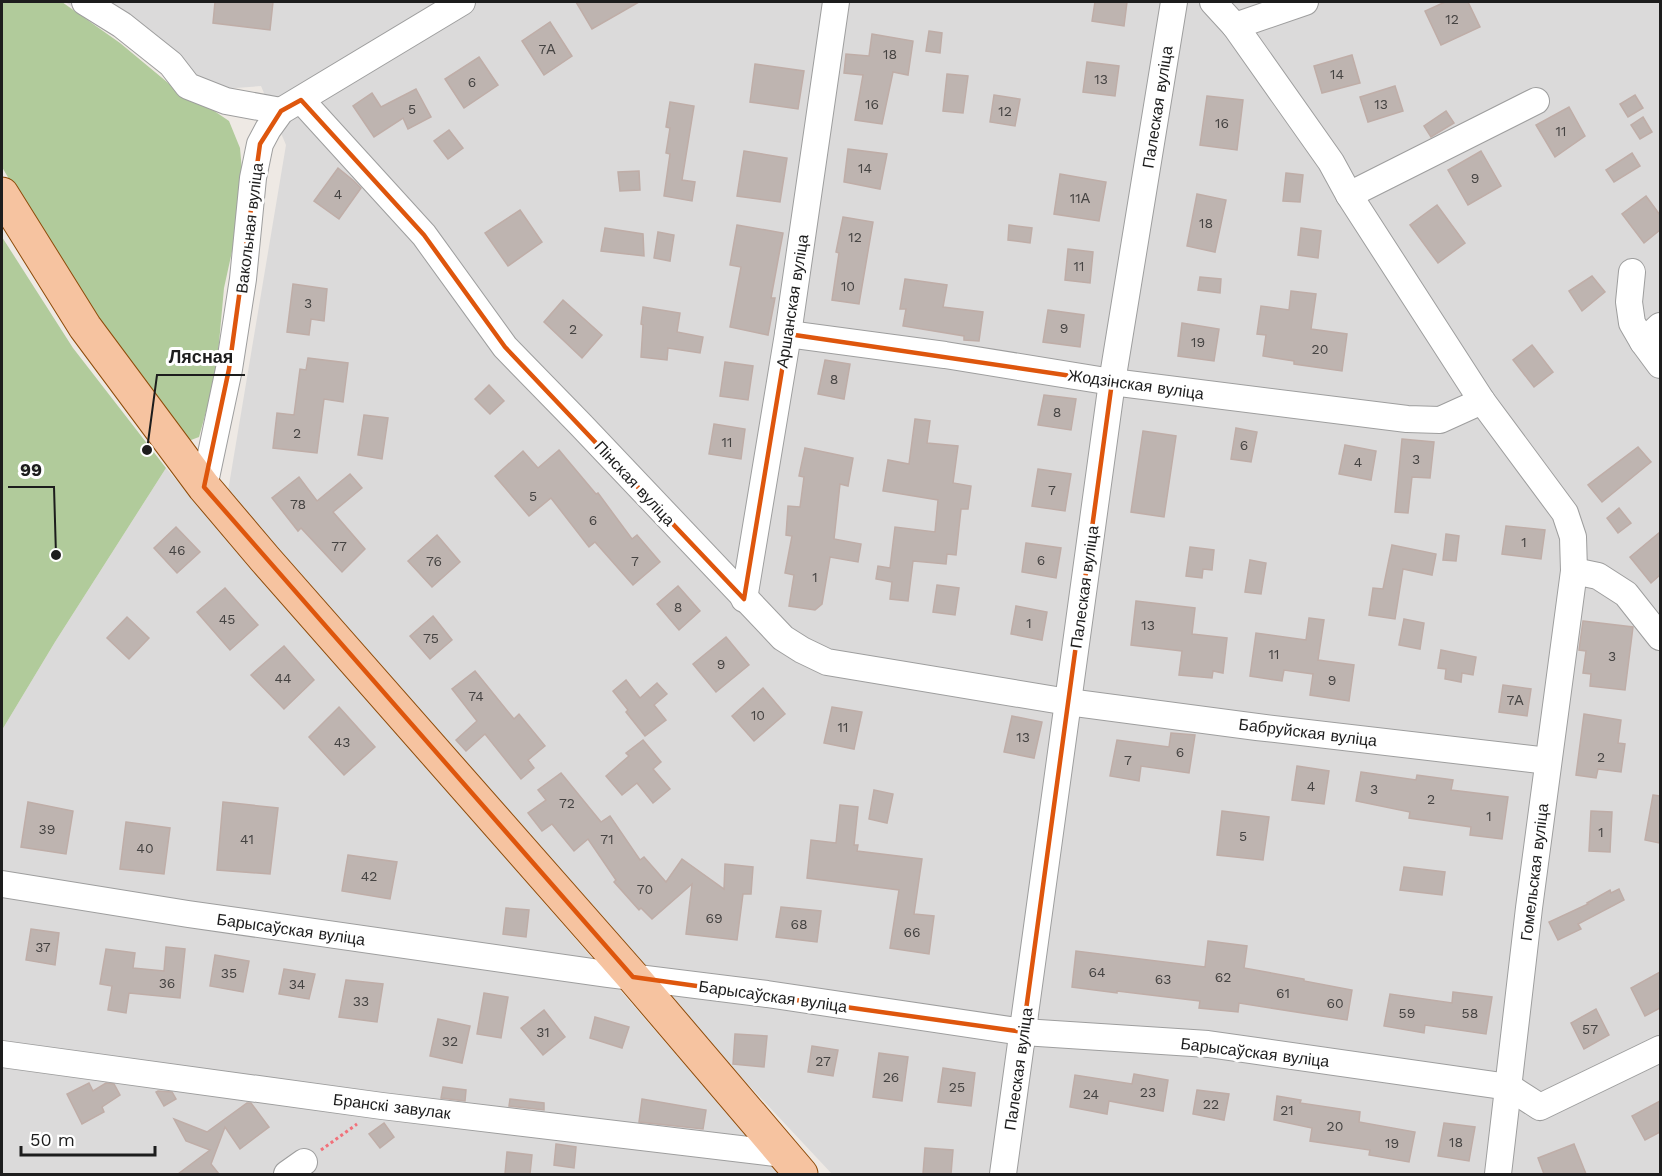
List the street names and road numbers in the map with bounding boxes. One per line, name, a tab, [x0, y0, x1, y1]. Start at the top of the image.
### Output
street label: Палеская вуліца	[1138, 44, 1177, 170]
street label: Вакольная вуліца	[232, 162, 267, 295]
street label: Аршанская вуліца	[773, 233, 812, 369]
street label: Жодзінская вуліца	[1067, 366, 1205, 403]
street label: Пінская вуліца	[591, 437, 679, 530]
street label: Палеская вуліца	[1066, 524, 1103, 650]
street label: Бабруйская вуліца	[1238, 715, 1378, 750]
street label: Гомельская вуліца	[1517, 802, 1552, 942]
street label: Барысаўская вуліца	[215, 910, 367, 949]
street label: Барысаўская вуліца	[697, 977, 849, 1016]
street label: Палеская вуліца	[1000, 1006, 1037, 1132]
street label: Барысаўская вуліца	[1179, 1034, 1331, 1071]
street label: Бранскі завулак	[332, 1090, 453, 1123]

